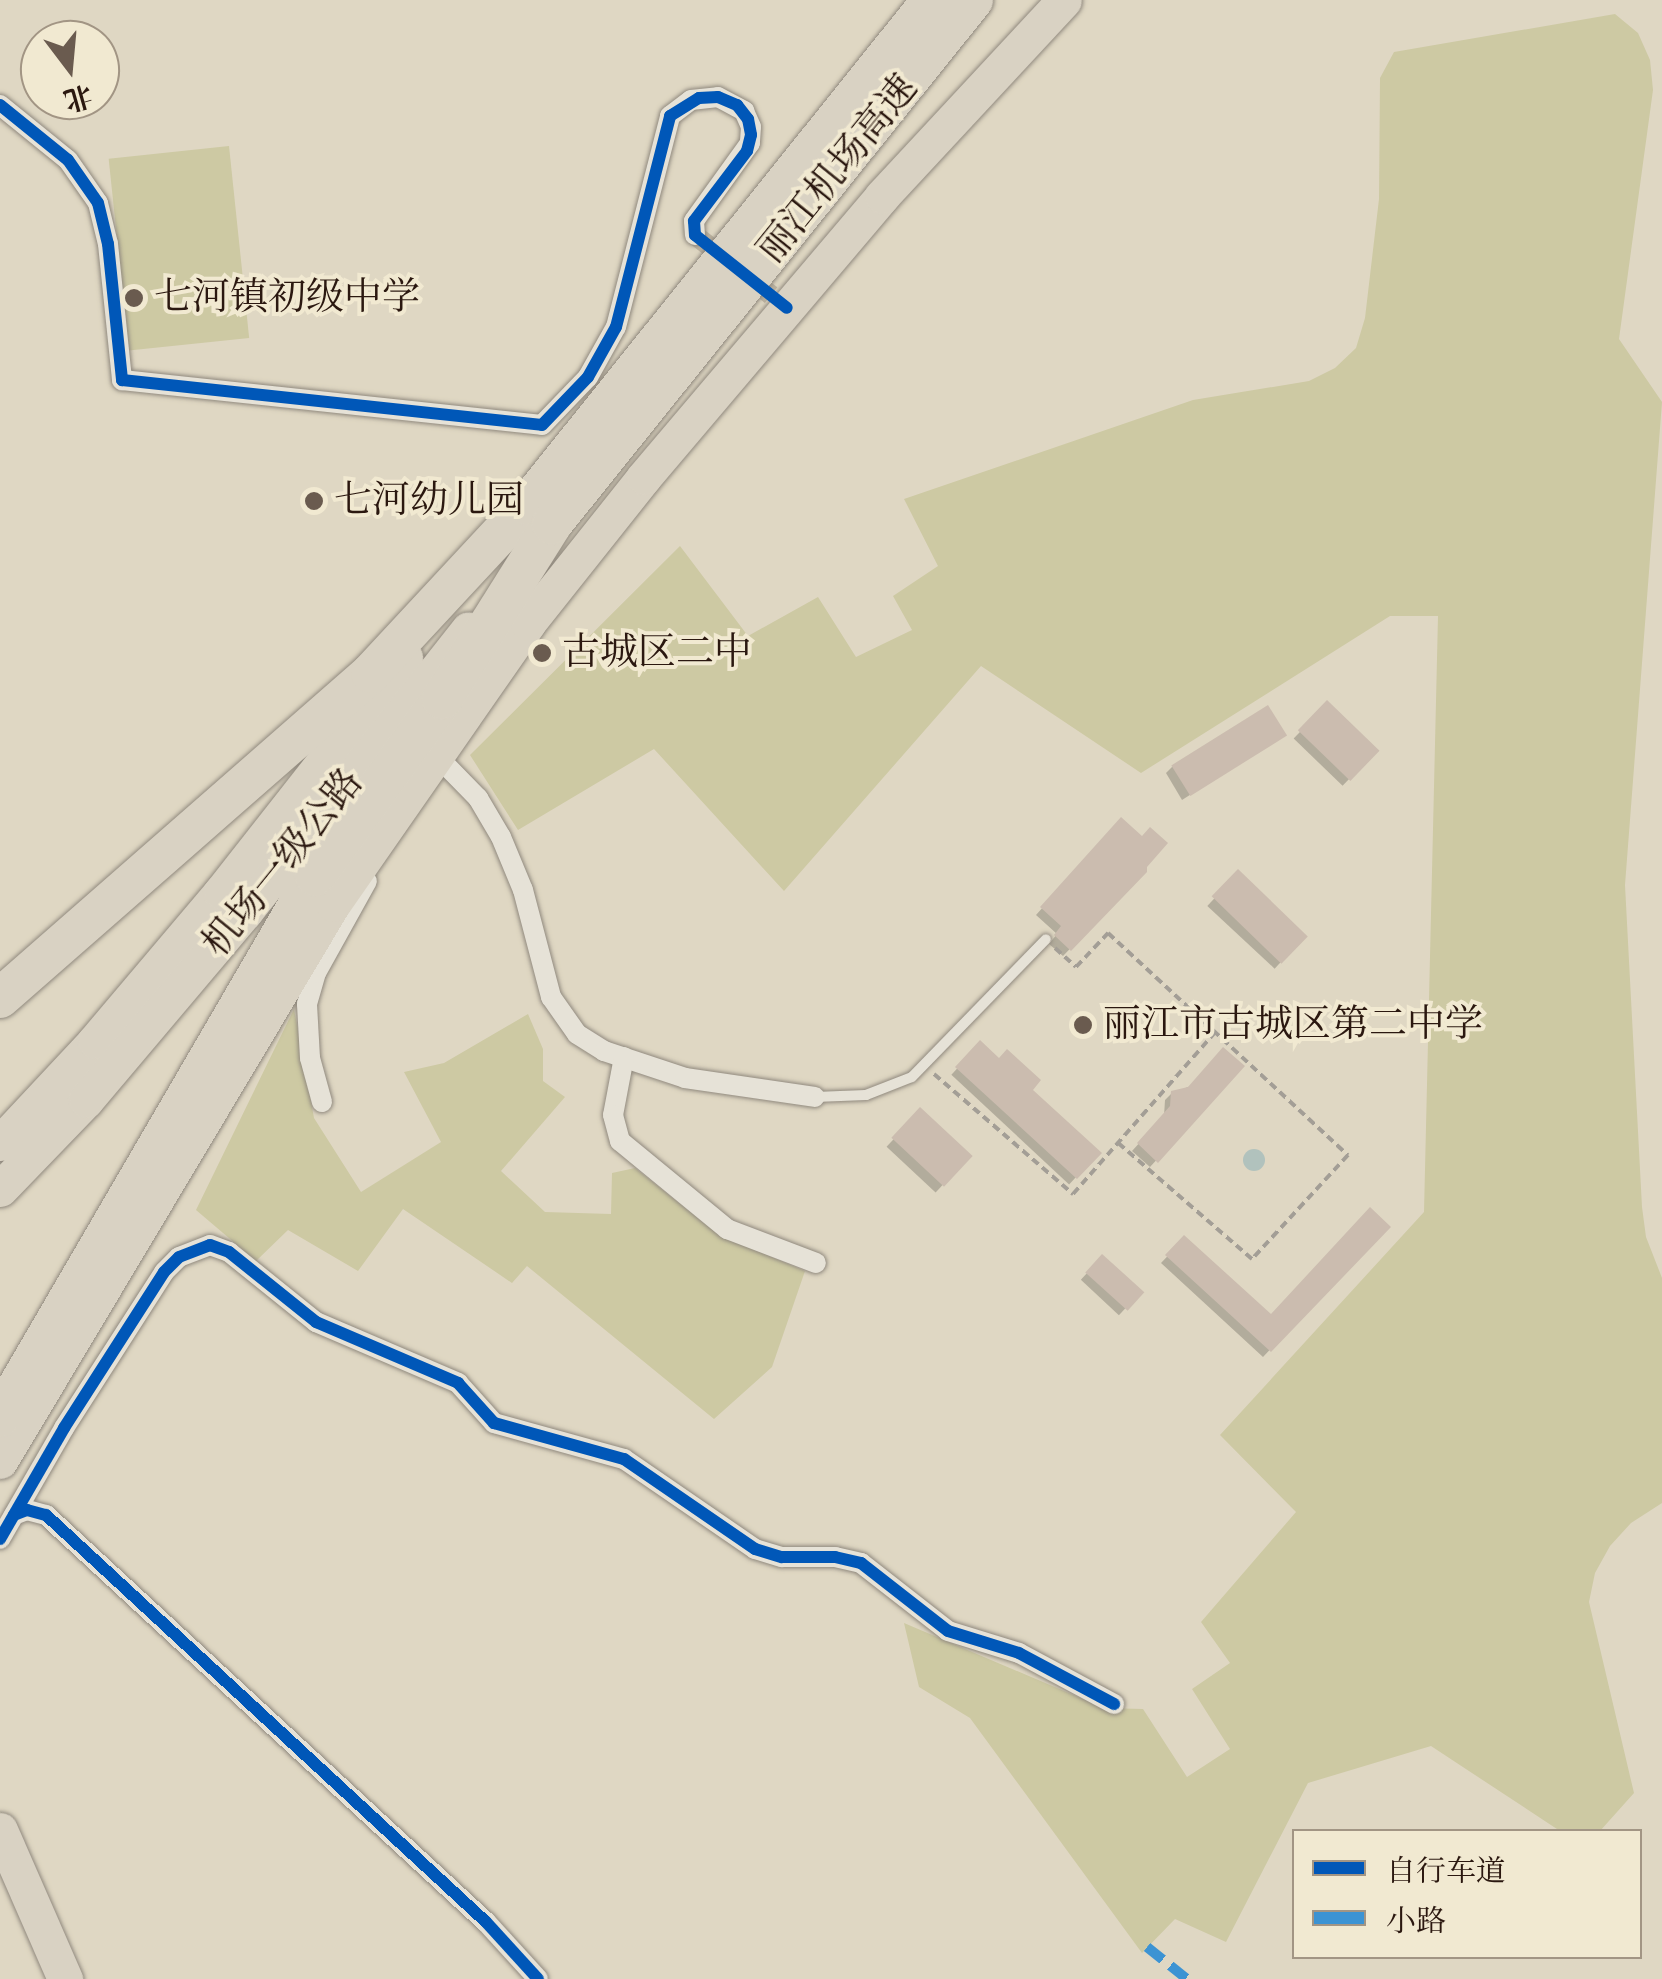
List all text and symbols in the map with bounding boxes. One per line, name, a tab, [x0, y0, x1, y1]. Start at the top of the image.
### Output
north arrow	[20, 20, 120, 120]
street label: 丽江机场高速	[749, 66, 927, 272]
text: 北	[60, 77, 96, 118]
place label: 七河镇初级中学	[154, 275, 420, 321]
marker: 七河镇初级中学	[123, 287, 145, 309]
place label: 七河幼儿园	[334, 478, 524, 524]
marker: 七河幼儿园	[303, 490, 325, 512]
place label: 古城区二中	[562, 630, 752, 676]
marker: 古城区二中	[531, 642, 553, 664]
street label: 机场一级公路	[194, 760, 372, 966]
place label: 丽江市古城区第二中学	[1103, 1002, 1483, 1048]
marker: 丽江市古城区第二中学	[1072, 1014, 1094, 1036]
legend	[1292, 1829, 1642, 1959]
text: 自行车道	[1386, 1853, 1506, 1891]
text: 小路	[1386, 1903, 1446, 1941]

